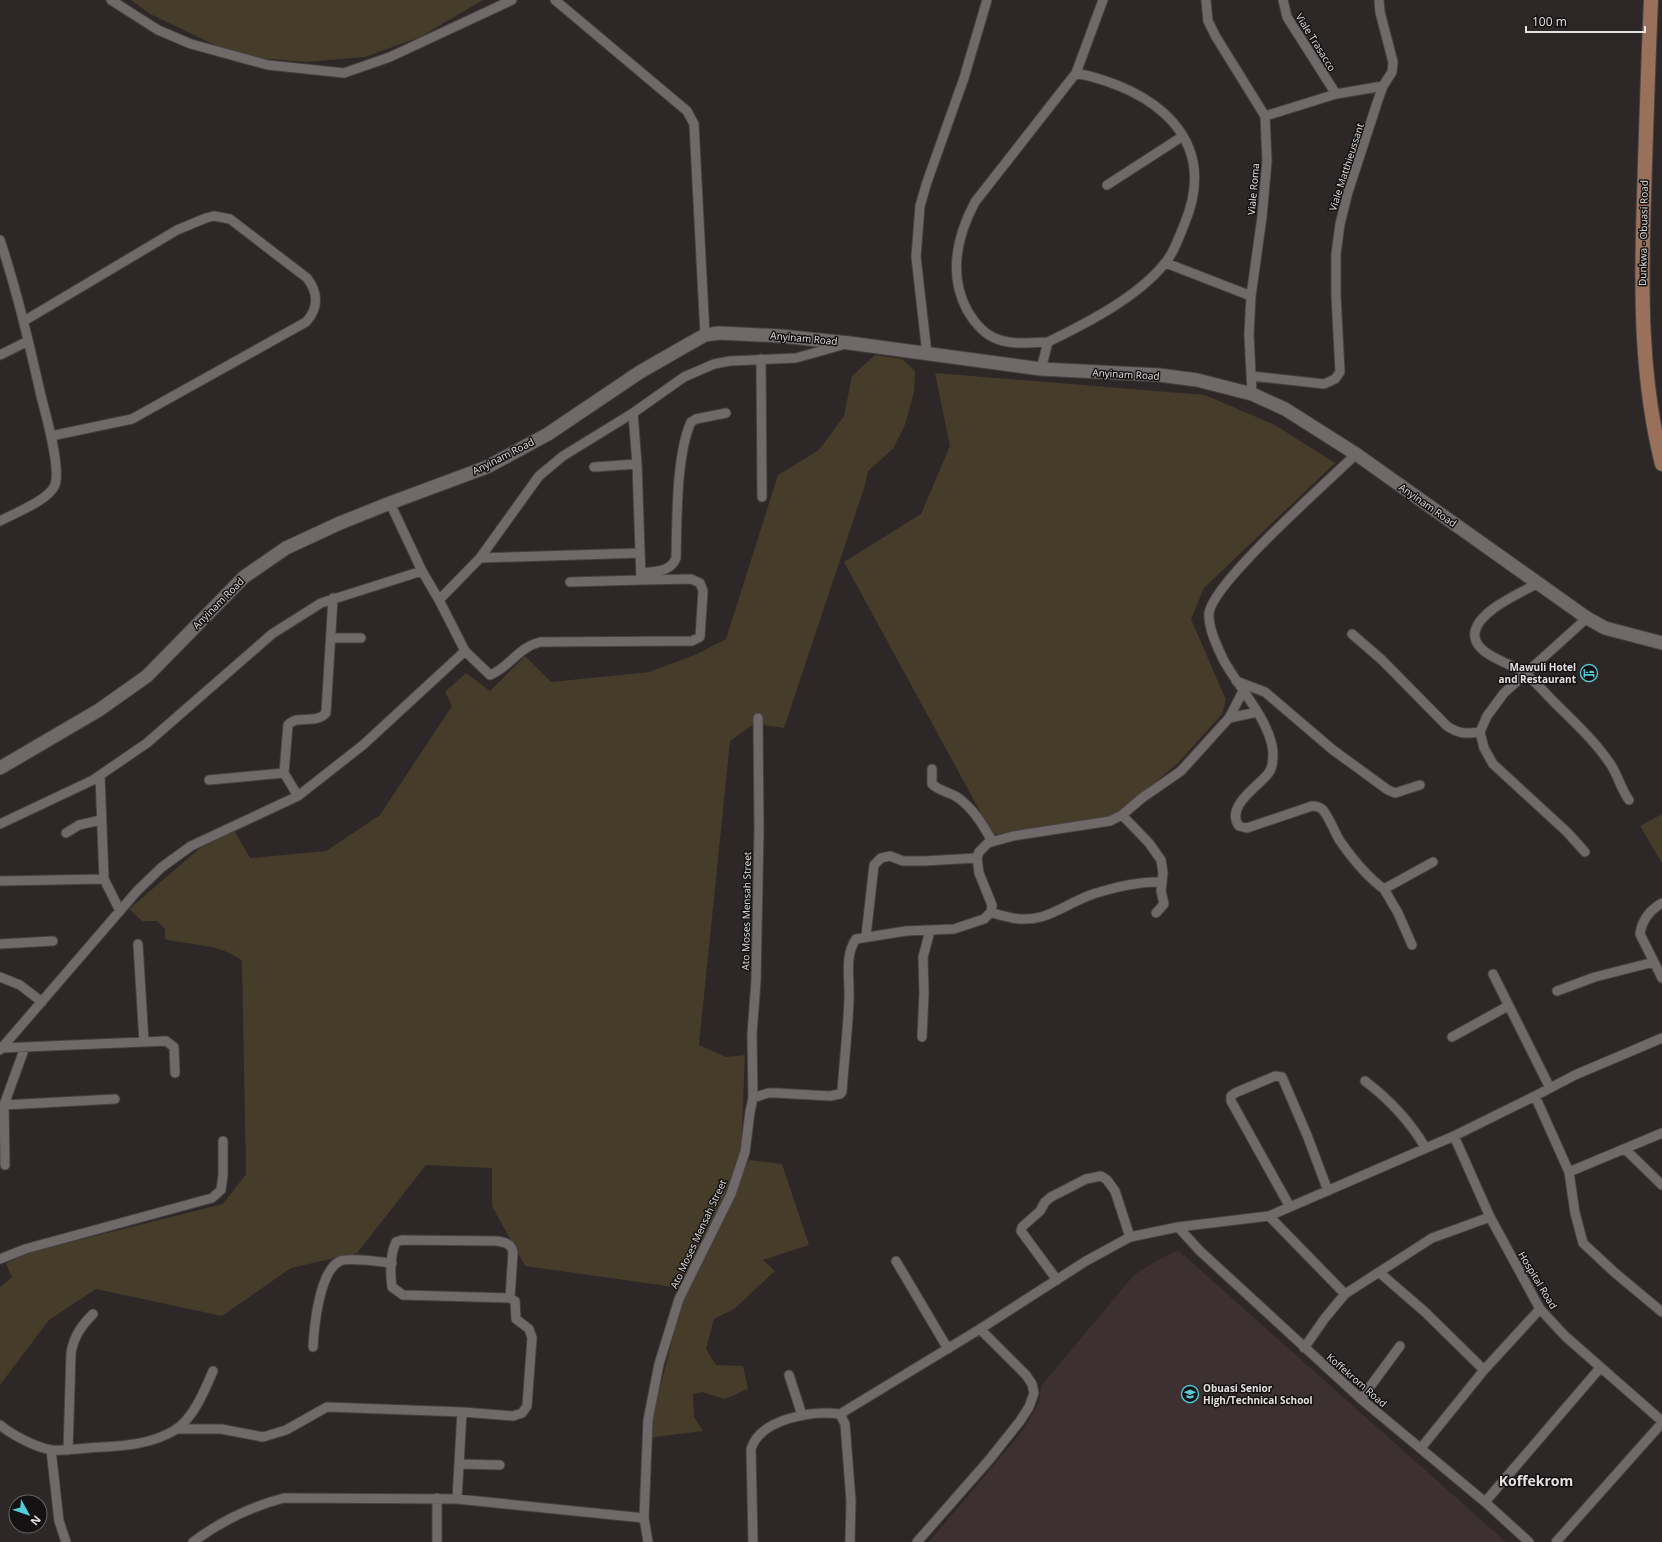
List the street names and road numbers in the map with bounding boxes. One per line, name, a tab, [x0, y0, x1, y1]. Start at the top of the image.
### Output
street label: Viale Trasacco	[1293, 10, 1339, 74]
street label: Viale Matthieussant	[1325, 121, 1367, 213]
street label: Viale Roma	[1244, 163, 1262, 215]
street label: Dunkwa - Obuasi Road	[1635, 180, 1651, 286]
street label: Anyinam Road	[770, 328, 838, 348]
street label: Anyinam Road	[1092, 365, 1160, 383]
street label: Anyinam Road	[470, 434, 536, 478]
street label: Anyinam Road	[1396, 480, 1460, 530]
street label: Anyinam Road	[189, 574, 247, 632]
street label: Ato Moses Mensah Street	[738, 851, 754, 971]
street label: Ato Moses Mensah Street	[667, 1177, 730, 1291]
street label: Hospital Road	[1515, 1249, 1561, 1311]
street label: Koffekrom Road	[1324, 1350, 1390, 1410]

